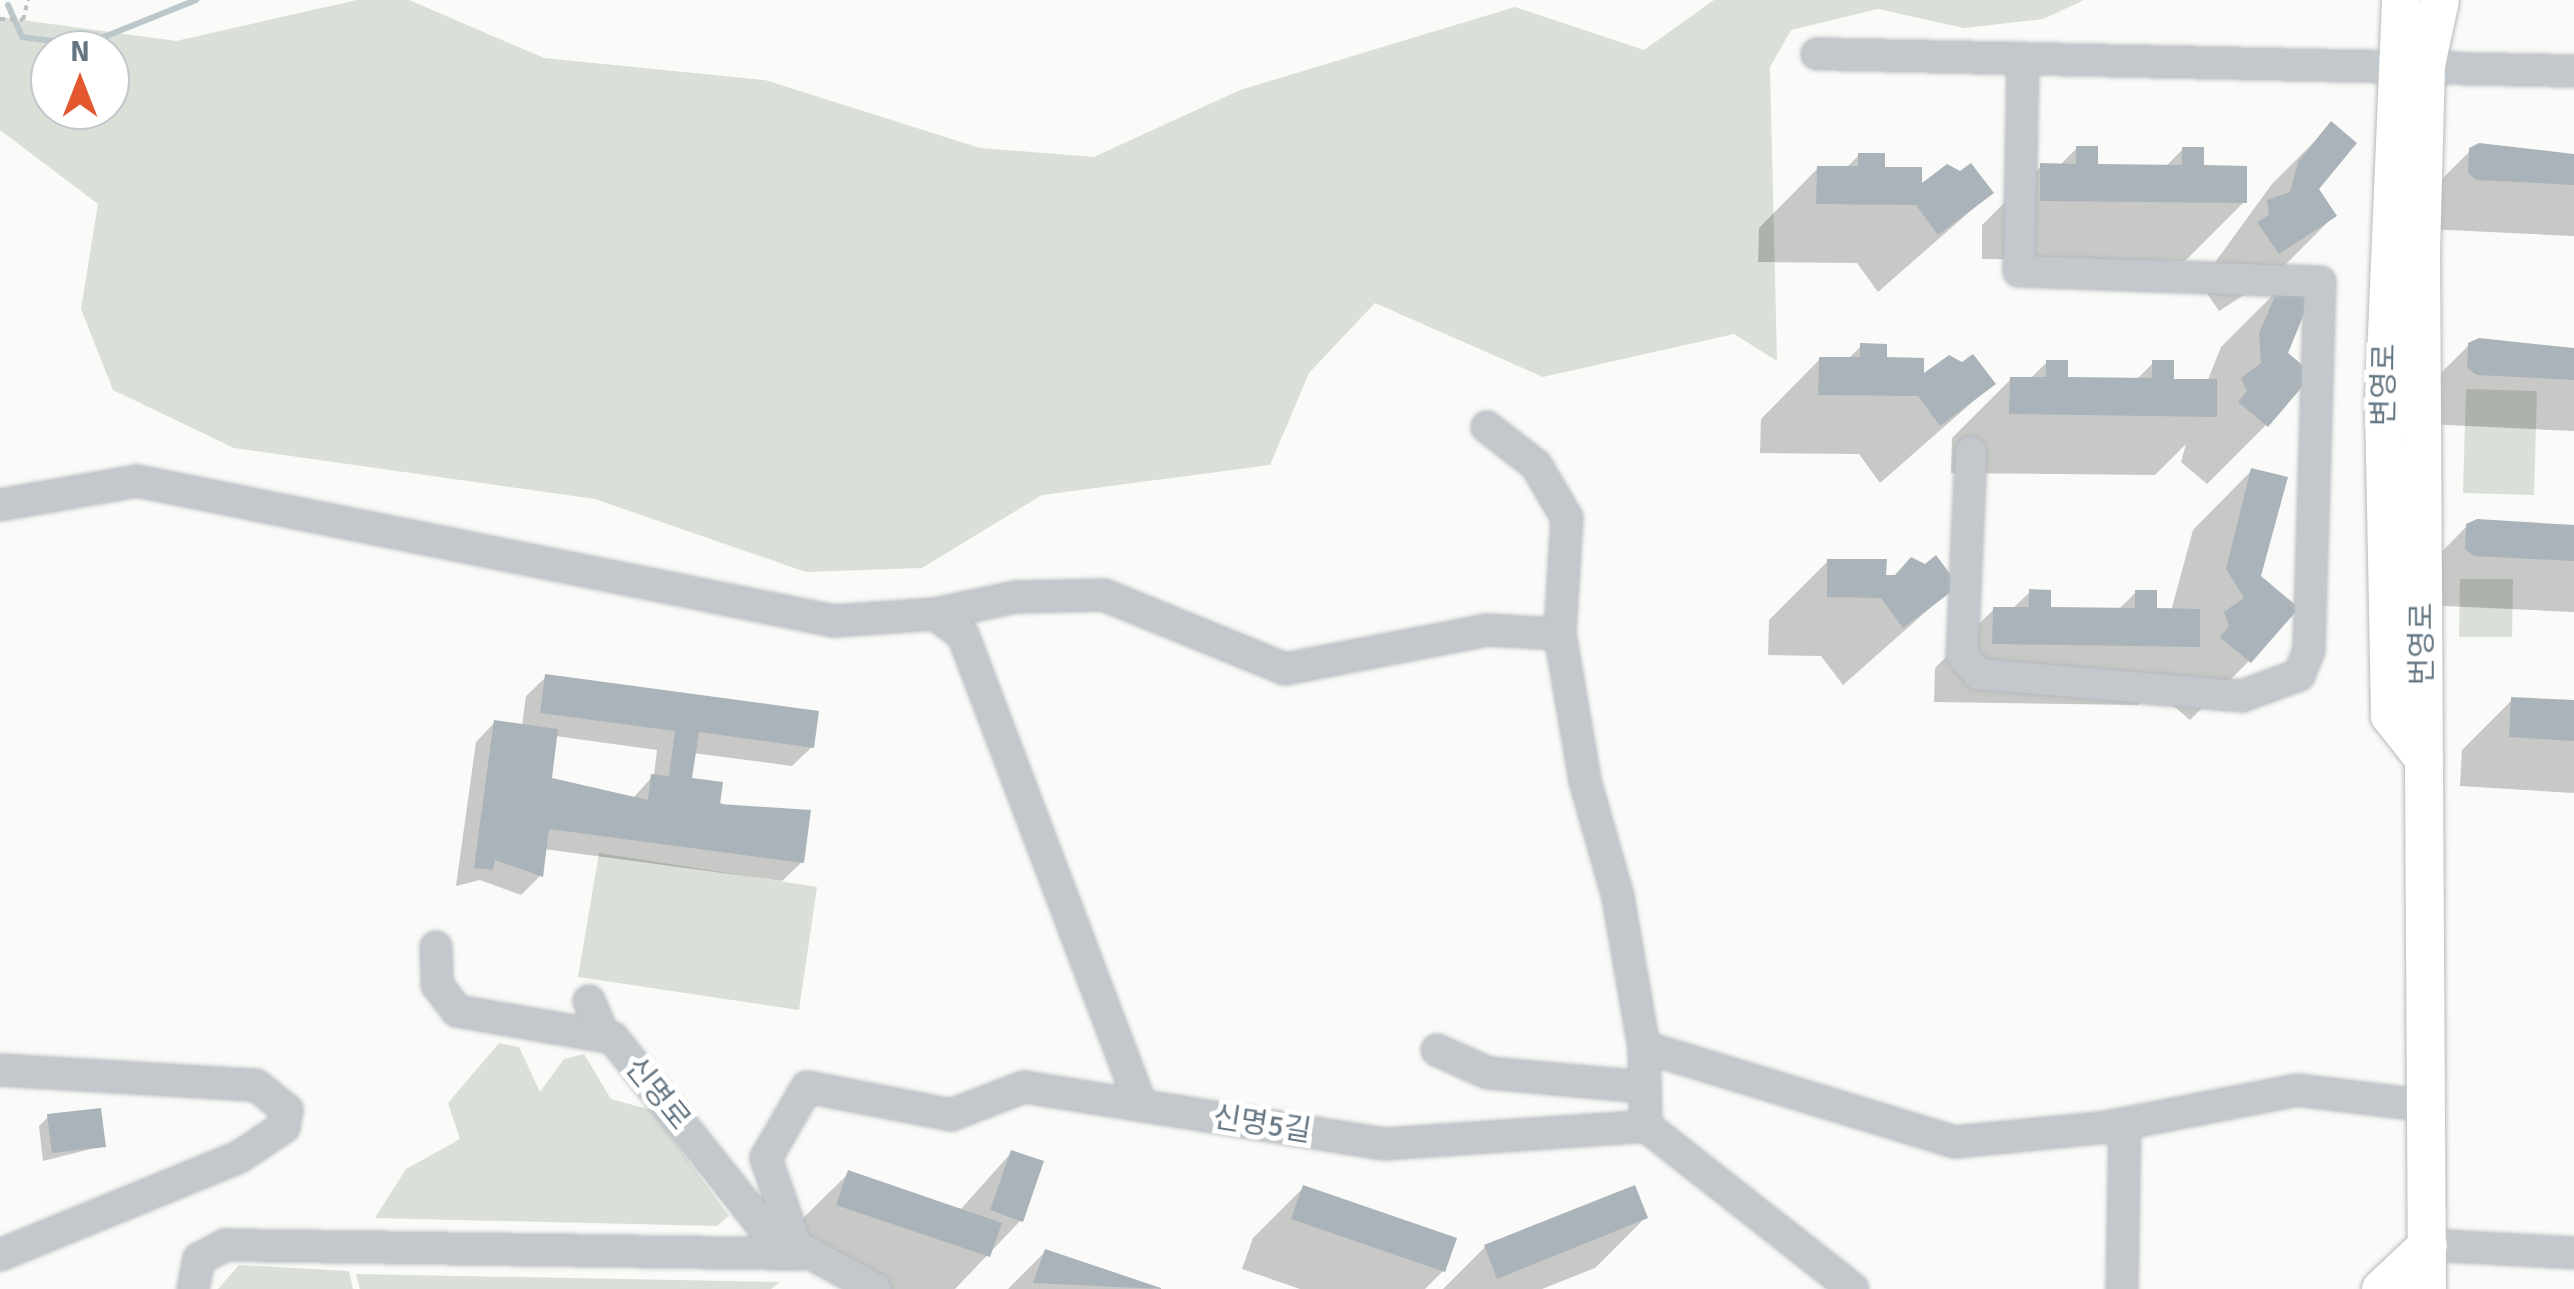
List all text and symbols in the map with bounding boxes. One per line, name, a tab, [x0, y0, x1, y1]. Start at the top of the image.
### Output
north arrow	[30, 30, 130, 130]
text: N	[70, 35, 90, 69]
street label: 변영로	[2366, 343, 2404, 427]
street label: 번영로	[2405, 603, 2441, 685]
street label: 신명로	[617, 1050, 697, 1138]
street label: 신명5길	[1210, 1099, 1314, 1151]

